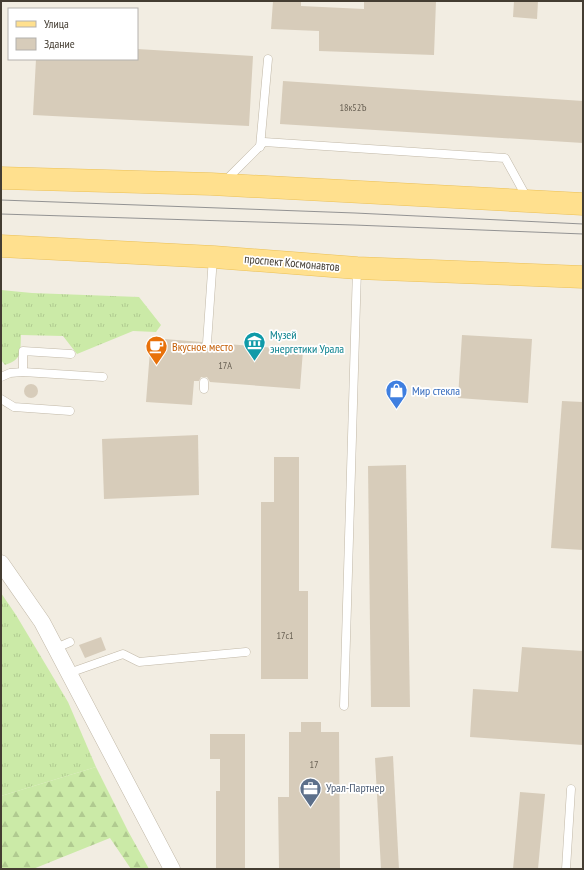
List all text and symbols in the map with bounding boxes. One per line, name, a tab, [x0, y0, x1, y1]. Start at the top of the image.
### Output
legend	[8, 8, 138, 60]
text: Улица	[44, 16, 69, 31]
text: Здание	[44, 36, 75, 51]
house number: 18к52Ъ	[340, 101, 367, 114]
street label: проспект Космонавтов	[244, 251, 340, 274]
place label: Музей энергетики Урала	[270, 327, 344, 356]
museum icon: Музей энергетики Урала	[241, 329, 267, 362]
cafe icon: Вкусное место	[143, 334, 169, 367]
place label: Вкусное место	[172, 339, 233, 354]
house number: 17А	[218, 359, 232, 372]
shop icon: Мир стекла	[383, 378, 409, 411]
place label: Мир стекла	[412, 383, 460, 398]
house number: 17с1	[276, 629, 294, 642]
house number: 17	[310, 758, 319, 771]
office icon: Урал-Партнер	[298, 775, 324, 808]
place label: Урал-Партнер	[326, 780, 385, 795]

